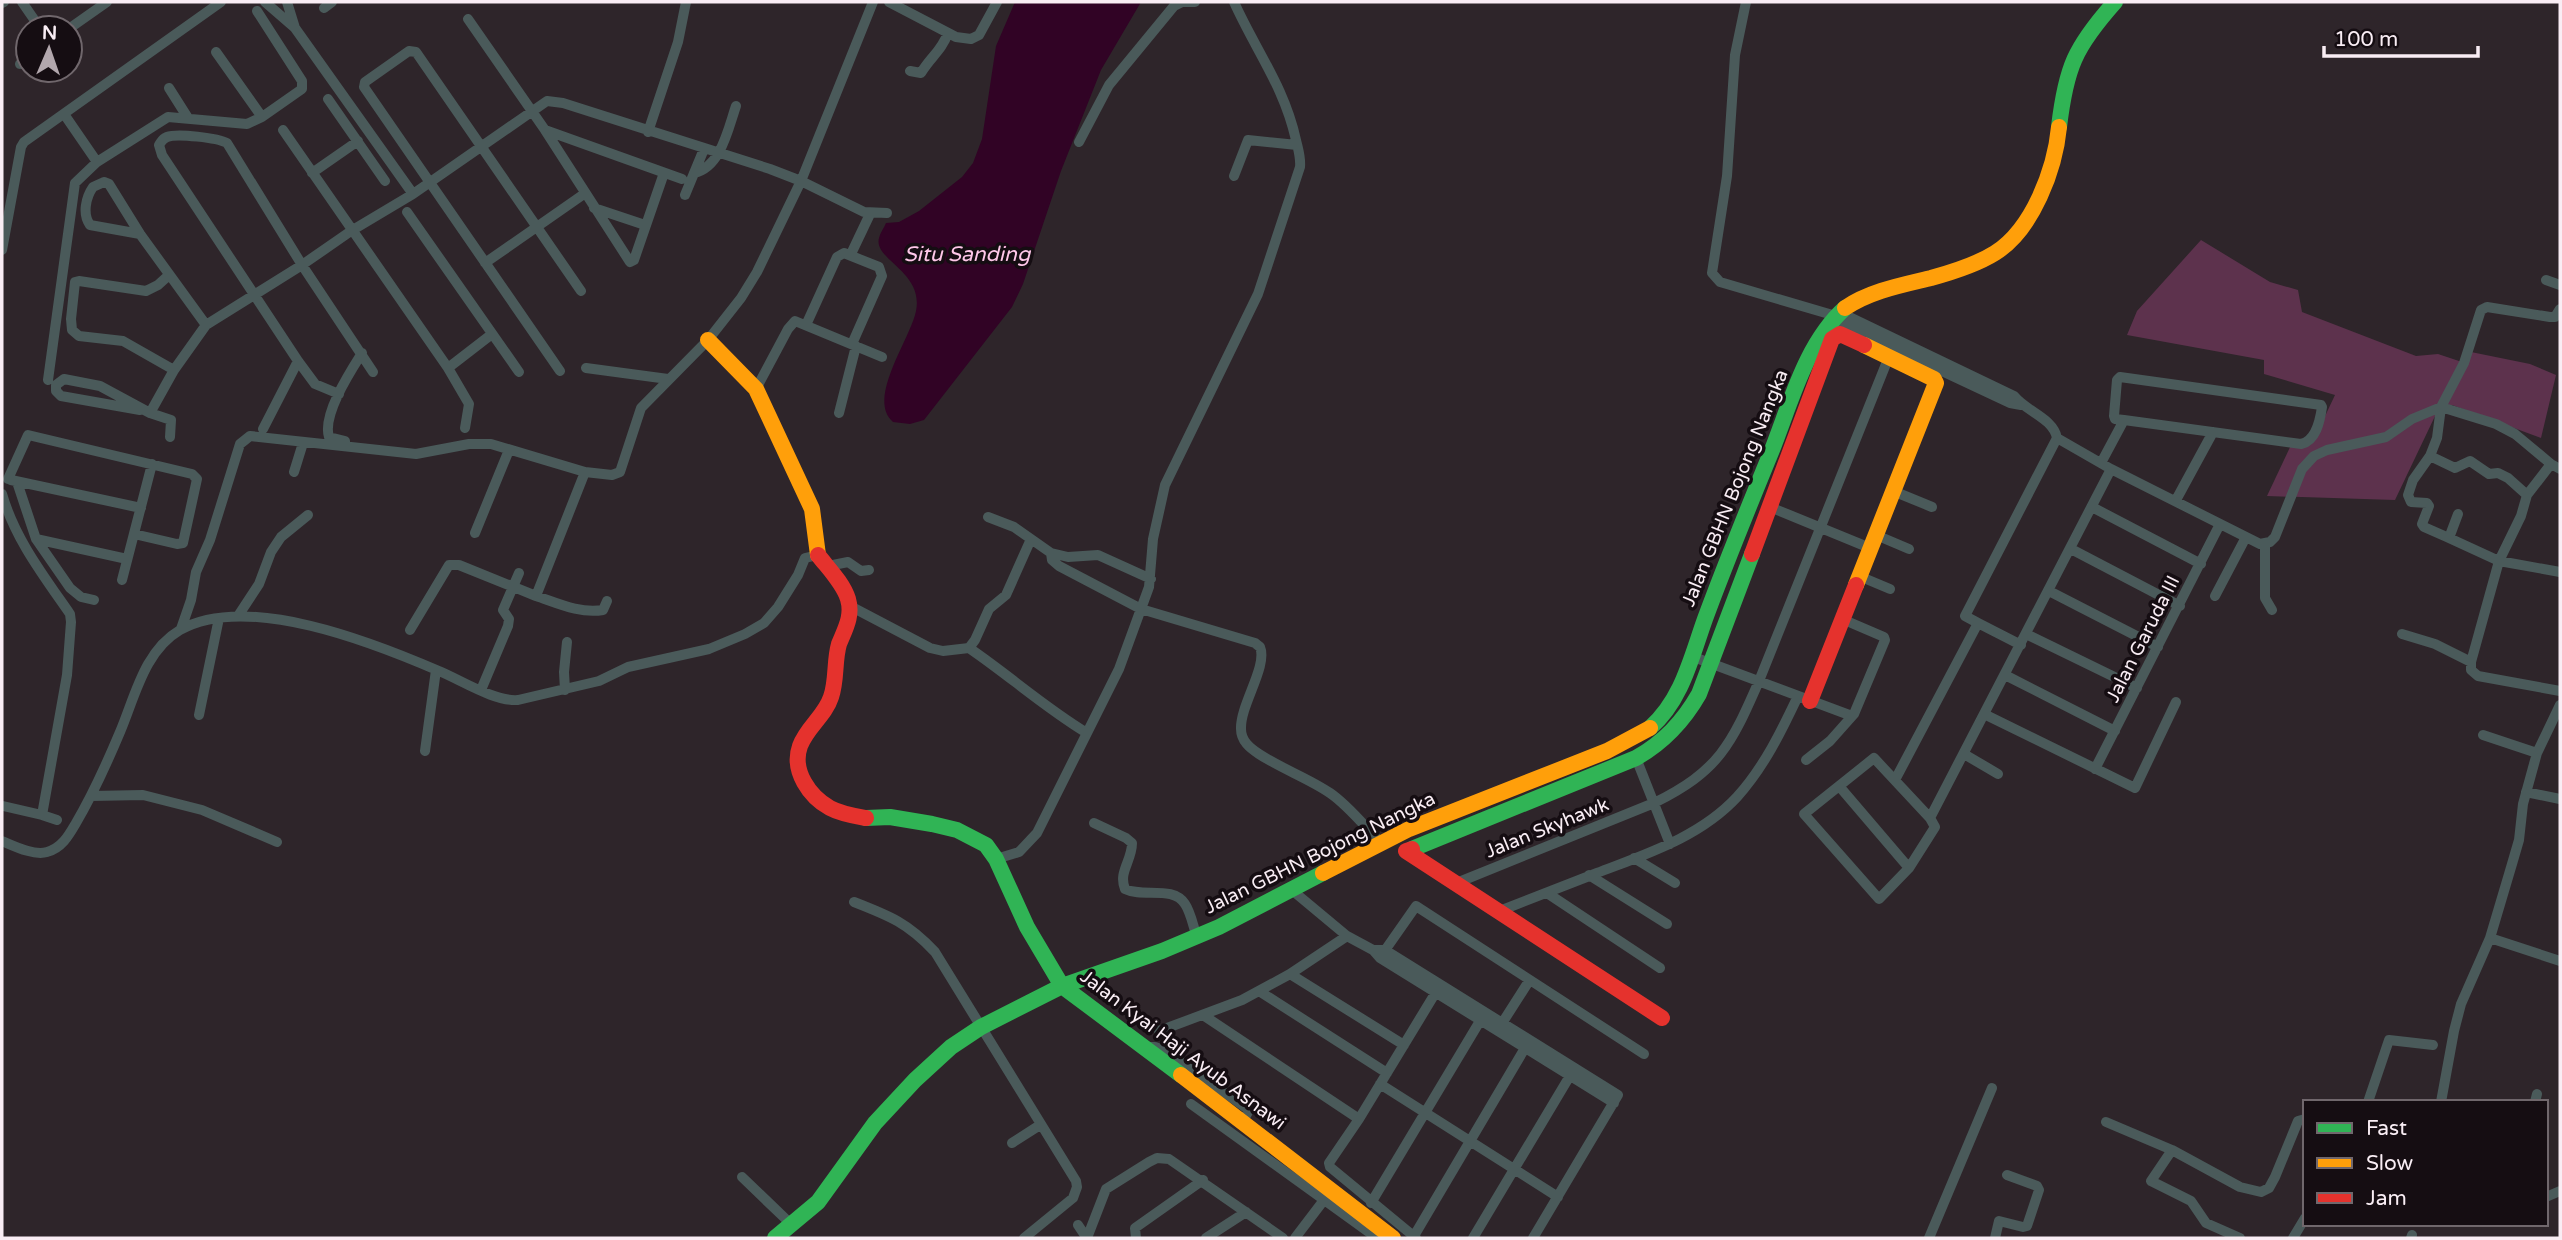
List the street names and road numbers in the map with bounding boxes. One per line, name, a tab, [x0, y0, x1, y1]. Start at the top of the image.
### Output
street label: Jalan GBHN Bojong Nangka	[1677, 366, 1793, 610]
street label: Jalan Garuda III	[2102, 572, 2184, 706]
street label: Jalan GBHN Bojong Nangka	[1201, 788, 1439, 918]
street label: Jalan Skyhawk	[1482, 793, 1612, 863]
street label: Jalan Kyai Haji Ayub Asnawi	[1076, 966, 1290, 1134]

